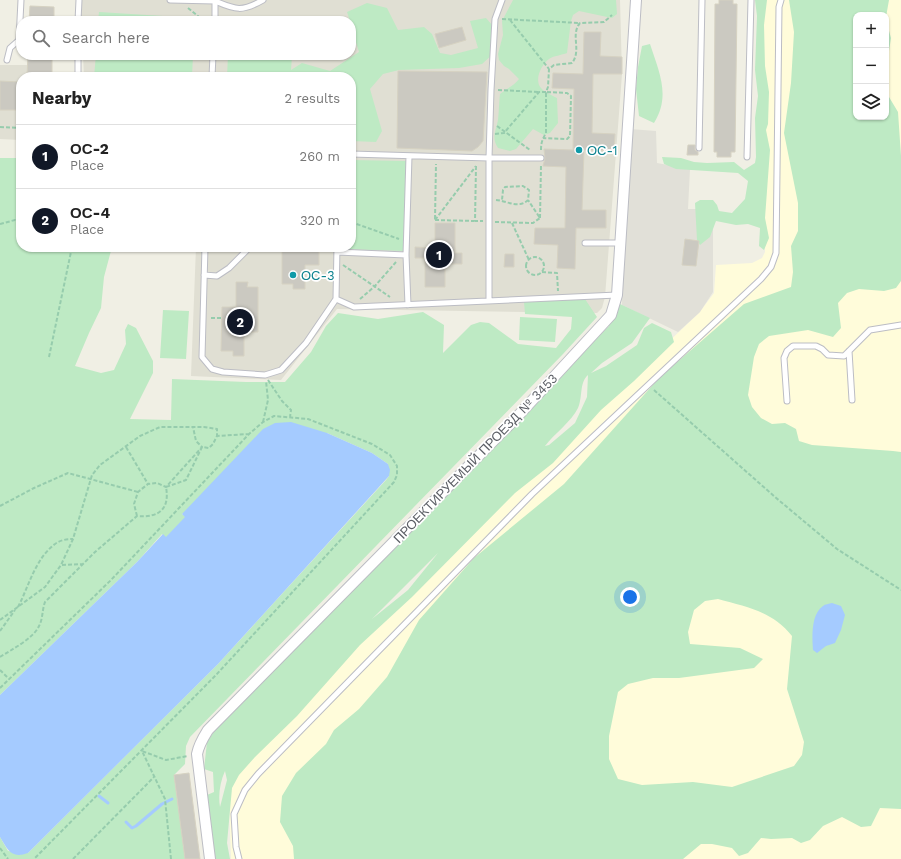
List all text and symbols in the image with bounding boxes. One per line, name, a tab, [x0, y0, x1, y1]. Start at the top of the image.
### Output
map controls	[853, 12, 889, 120]
button: +	[853, 12, 889, 48]
search box	[16, 16, 356, 60]
icon: search	[30, 27, 52, 49]
text: Search here	[62, 29, 150, 47]
button: −	[853, 48, 889, 84]
button: layers	[853, 84, 889, 120]
text: Nearby	[32, 88, 91, 108]
text: 2 results	[285, 91, 340, 106]
text: ОС-2	[70, 140, 109, 158]
place label: ОС-1	[587, 143, 618, 158]
marker: ОС-1	[574, 145, 584, 155]
text: 1	[42, 149, 48, 164]
text: 260 m	[300, 149, 340, 164]
text: Place	[70, 158, 104, 173]
text: ОС-4	[70, 204, 110, 222]
text: 2	[41, 213, 49, 228]
text: 320 m	[300, 213, 340, 228]
text: Place	[70, 222, 104, 237]
pin: 1	[426, 240, 452, 270]
place label: ОС-3	[301, 268, 335, 283]
marker: ОС-3	[288, 270, 298, 280]
pin: 2	[227, 307, 253, 337]
street label: ПРОЕКТИРУЕМЫЙ ПРОЕЗД № 3453	[390, 371, 560, 546]
your location	[620, 587, 640, 607]

